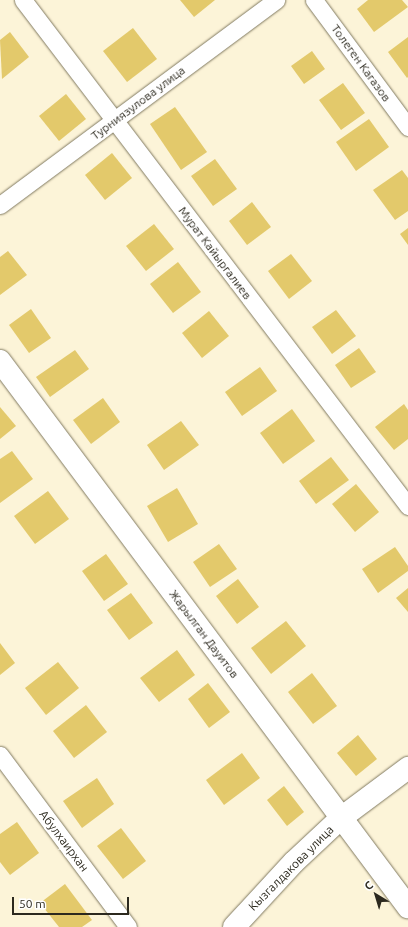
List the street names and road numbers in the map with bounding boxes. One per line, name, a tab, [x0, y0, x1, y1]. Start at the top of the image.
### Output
street label: Толеген Кагазов	[328, 22, 394, 104]
street label: Турниязулова улица	[88, 63, 188, 143]
street label: Мурат Кайыргалиев	[175, 204, 255, 302]
street label: Жарылган Дауитов	[166, 587, 242, 681]
street label: Абулхаирхан	[36, 808, 92, 874]
street label: Кызгалдакова улица	[245, 822, 337, 914]

